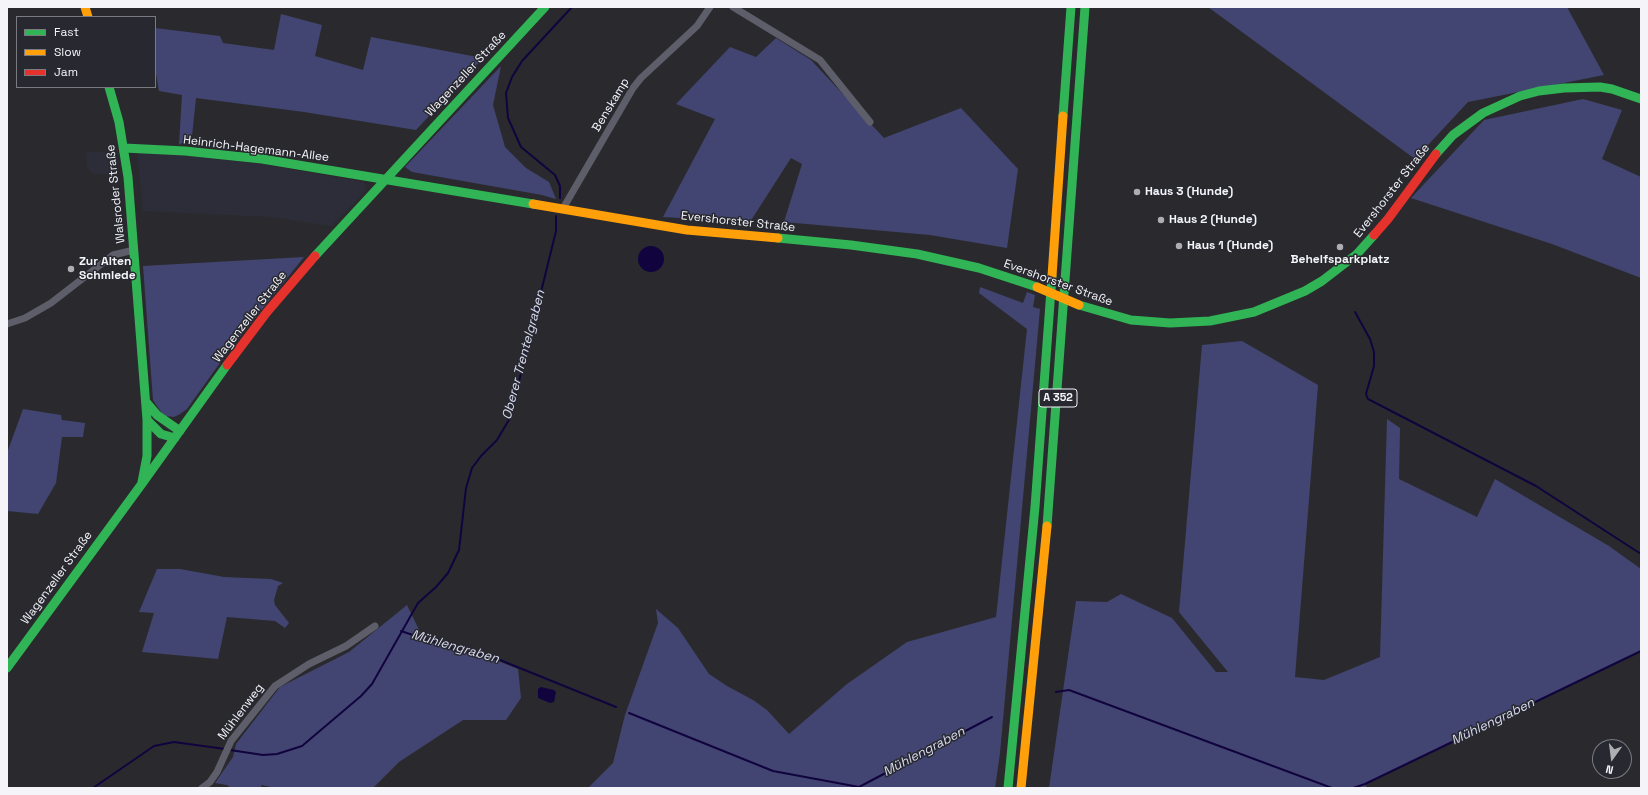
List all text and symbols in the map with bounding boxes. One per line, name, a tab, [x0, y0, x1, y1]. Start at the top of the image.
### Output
legend	[16, 16, 156, 88]
text: Fast	[54, 24, 79, 40]
street label: Wagenzeller Straße	[423, 28, 509, 120]
text: Slow	[54, 44, 81, 60]
text: Jam	[54, 64, 78, 80]
street label: Benskamp	[589, 76, 633, 134]
street label: Heinrich-Hagemann-Allee	[182, 133, 330, 165]
street label: Evershorster Straße	[1351, 141, 1433, 241]
street label: Walsroder Straße	[104, 144, 128, 244]
place label: Haus 3 (Hunde)	[1145, 185, 1233, 199]
marker: Haus 3 (Hunde)	[1132, 187, 1142, 197]
street label: Evershorster Straße	[680, 209, 796, 235]
place label: Haus 2 (Hunde)	[1169, 213, 1257, 227]
marker: Haus 2 (Hunde)	[1156, 215, 1166, 225]
place label: Haus 1 (Hunde)	[1187, 239, 1273, 253]
marker: Haus 1 (Hunde)	[1174, 241, 1184, 251]
marker: Behelfsparkplatz	[1335, 242, 1345, 252]
place label: Behelfsparkplatz	[1290, 253, 1390, 267]
place label: Zur Alten Schmiede	[79, 255, 136, 283]
street label: Evershorster Straße	[1002, 257, 1114, 309]
marker: Zur Alten Schmiede	[66, 264, 76, 274]
street label: Wagenzeller Straße	[210, 269, 290, 365]
water label: Oberer Trentelgraben	[499, 289, 549, 421]
road number: A 352	[1039, 389, 1077, 407]
street label: Wagenzeller Straße	[18, 529, 96, 627]
water label: Mühlengraben	[409, 627, 501, 667]
street label: Mühlenweg	[215, 681, 267, 743]
water label: Mühlengraben	[1449, 695, 1537, 749]
water label: Mühlengraben	[880, 724, 968, 780]
north arrow	[1592, 739, 1632, 779]
text: N	[1604, 762, 1615, 777]

